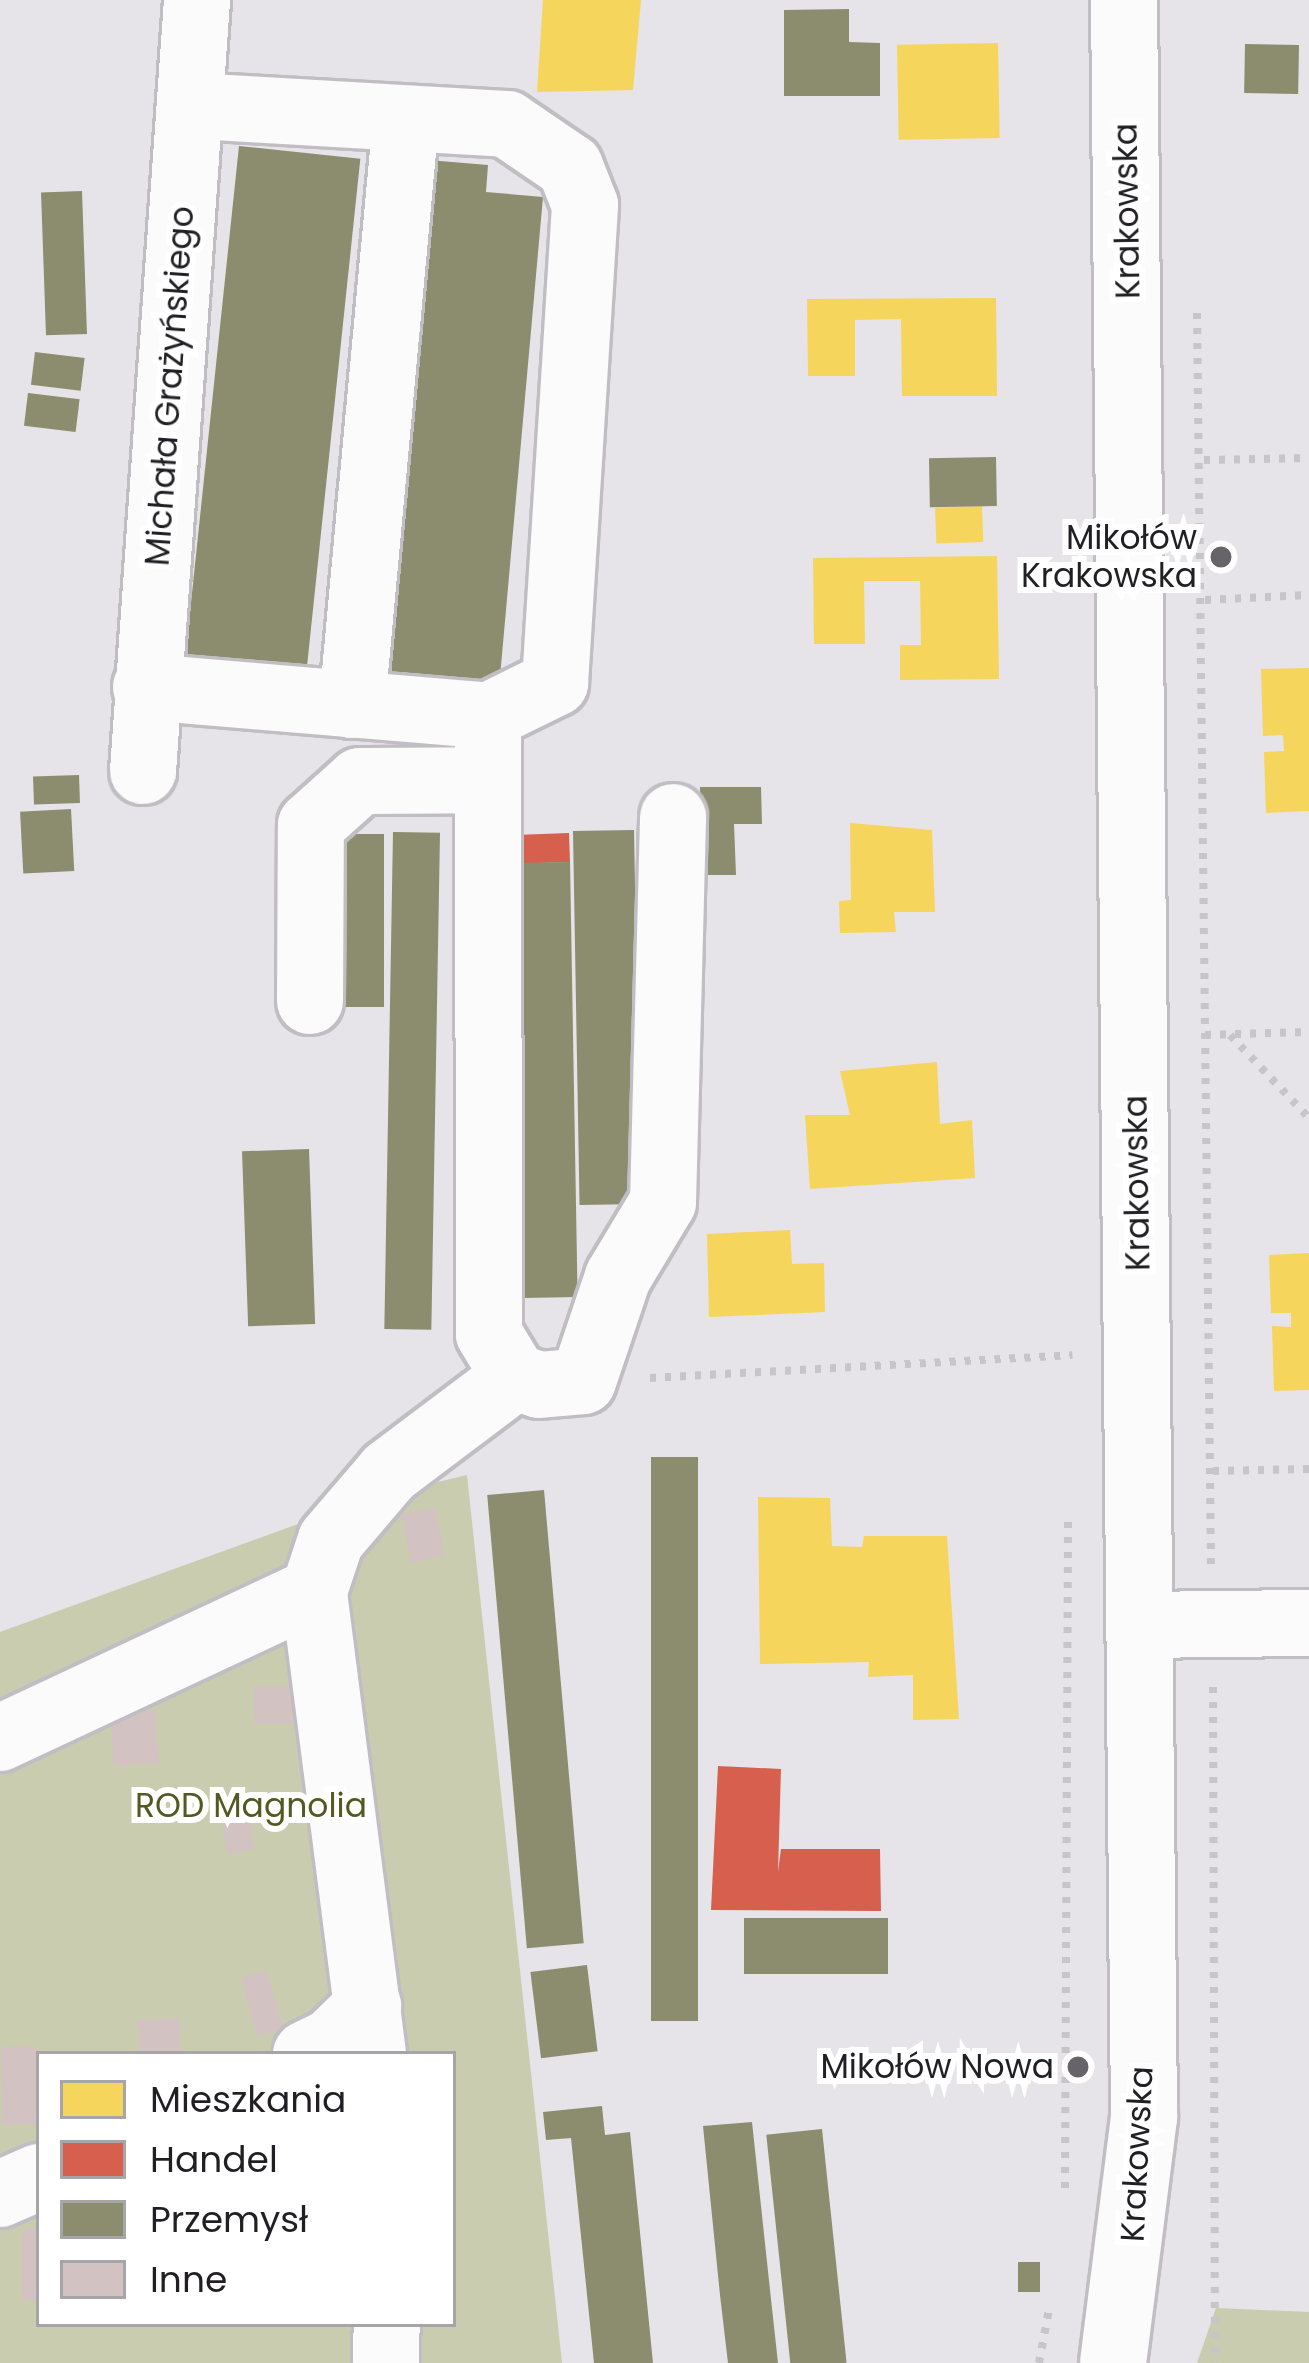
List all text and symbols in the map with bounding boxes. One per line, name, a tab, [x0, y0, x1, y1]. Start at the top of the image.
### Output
street label: Krakowska	[1106, 123, 1148, 299]
street label: Michała Grażyńskiego	[138, 205, 202, 567]
place label: Mikołów Krakowska	[1021, 518, 1197, 596]
marker: Mikołów Krakowska	[1208, 544, 1234, 570]
street label: Krakowska	[1116, 1095, 1158, 1271]
park label: ROD Magnolia	[135, 1786, 367, 1826]
place label: Mikołów Nowa	[820, 2047, 1054, 2087]
legend	[36, 2051, 456, 2327]
marker: Mikołów Nowa	[1065, 2054, 1091, 2080]
street label: Krakowska	[1113, 2065, 1161, 2243]
text: Mieszkania	[150, 2074, 346, 2125]
text: Handel	[150, 2134, 278, 2185]
text: Przemysł	[150, 2194, 308, 2245]
text: Inne	[150, 2254, 227, 2305]

